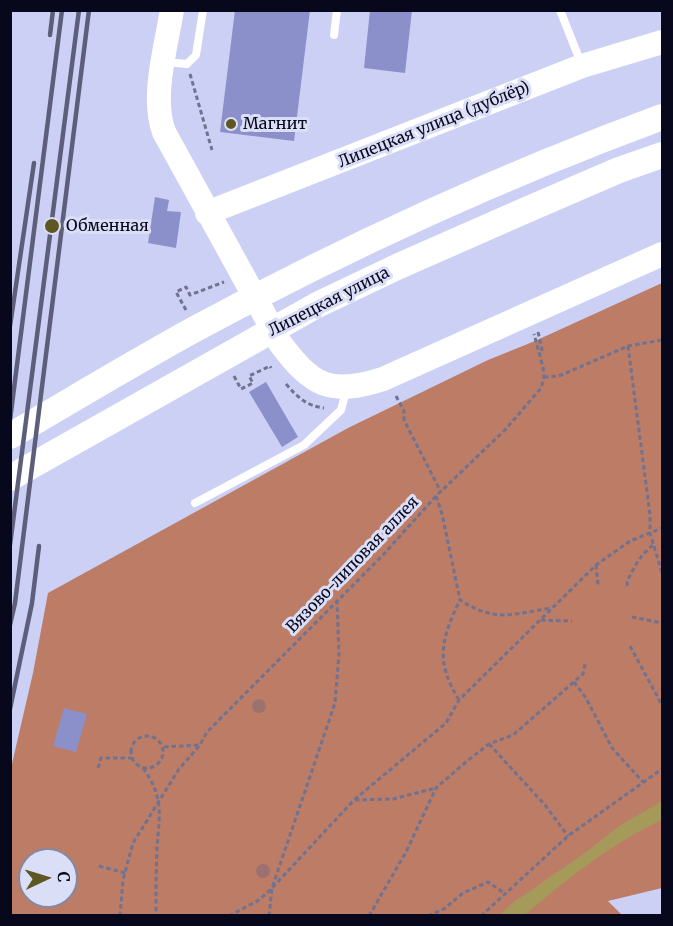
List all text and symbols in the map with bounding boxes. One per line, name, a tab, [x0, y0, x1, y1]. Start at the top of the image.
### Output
street label: Липецкая улица (дублёр)	[336, 78, 532, 172]
place label: Магнит	[243, 114, 307, 134]
marker: Магнит	[224, 117, 238, 131]
place label: Обменная	[66, 216, 149, 236]
marker: Обменная	[43, 217, 61, 235]
street label: Липецкая улица	[265, 263, 393, 341]
street label: Вязово-липовая аллея	[283, 493, 423, 637]
north arrow	[18, 848, 78, 908]
text: С	[54, 871, 74, 883]

